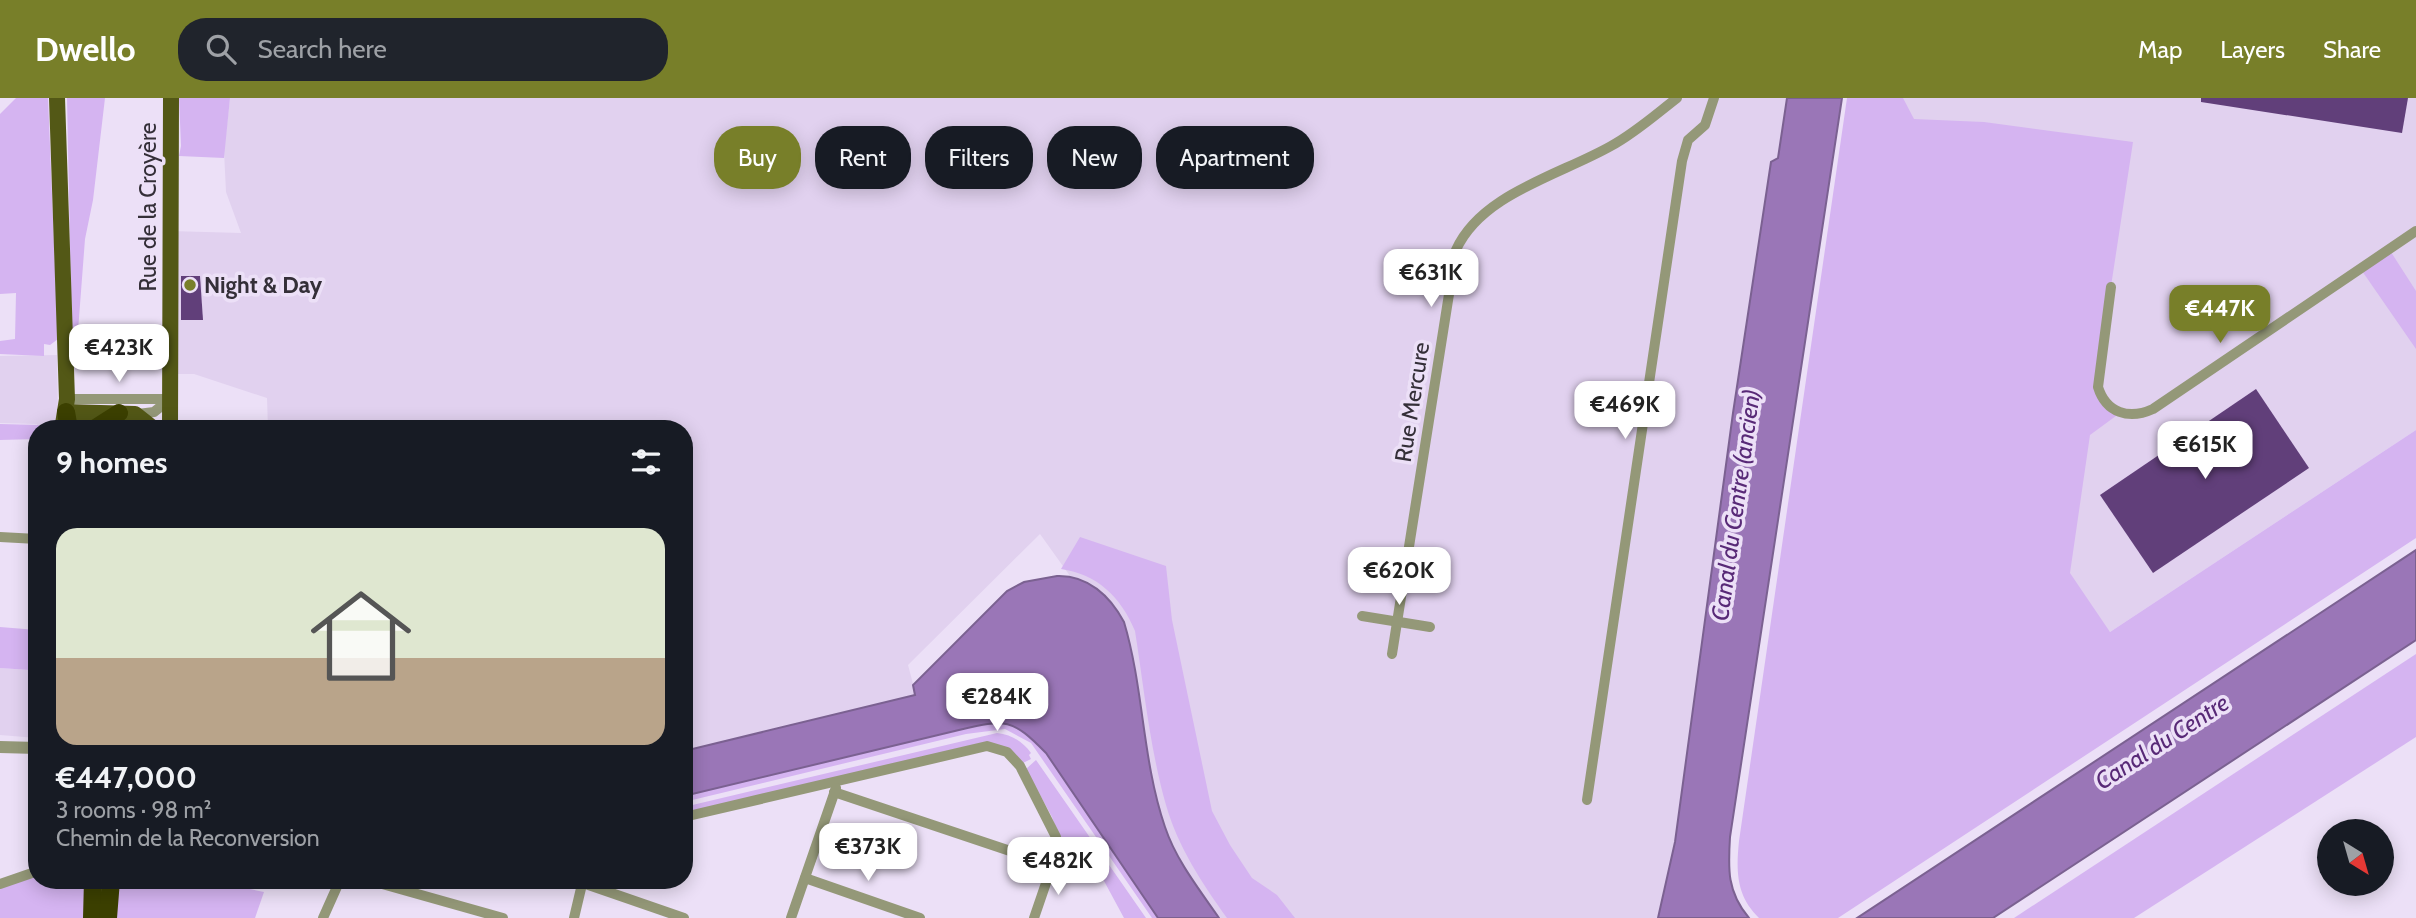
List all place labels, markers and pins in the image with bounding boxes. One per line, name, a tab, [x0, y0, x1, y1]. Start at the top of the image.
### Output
pin: €631K	[1382, 250, 1480, 309]
place label: Night & Day	[204, 271, 323, 299]
marker: Night & Day	[182, 277, 198, 293]
pin: €447K	[2171, 286, 2269, 345]
pin: €423K	[70, 324, 168, 384]
pin: €469K	[1576, 382, 1674, 441]
pin: €615K	[2156, 422, 2254, 481]
pin: €620K	[1350, 547, 1448, 607]
pin: €284K	[948, 674, 1046, 733]
pin: €373K	[819, 824, 917, 883]
pin: €482K	[1009, 838, 1107, 897]

